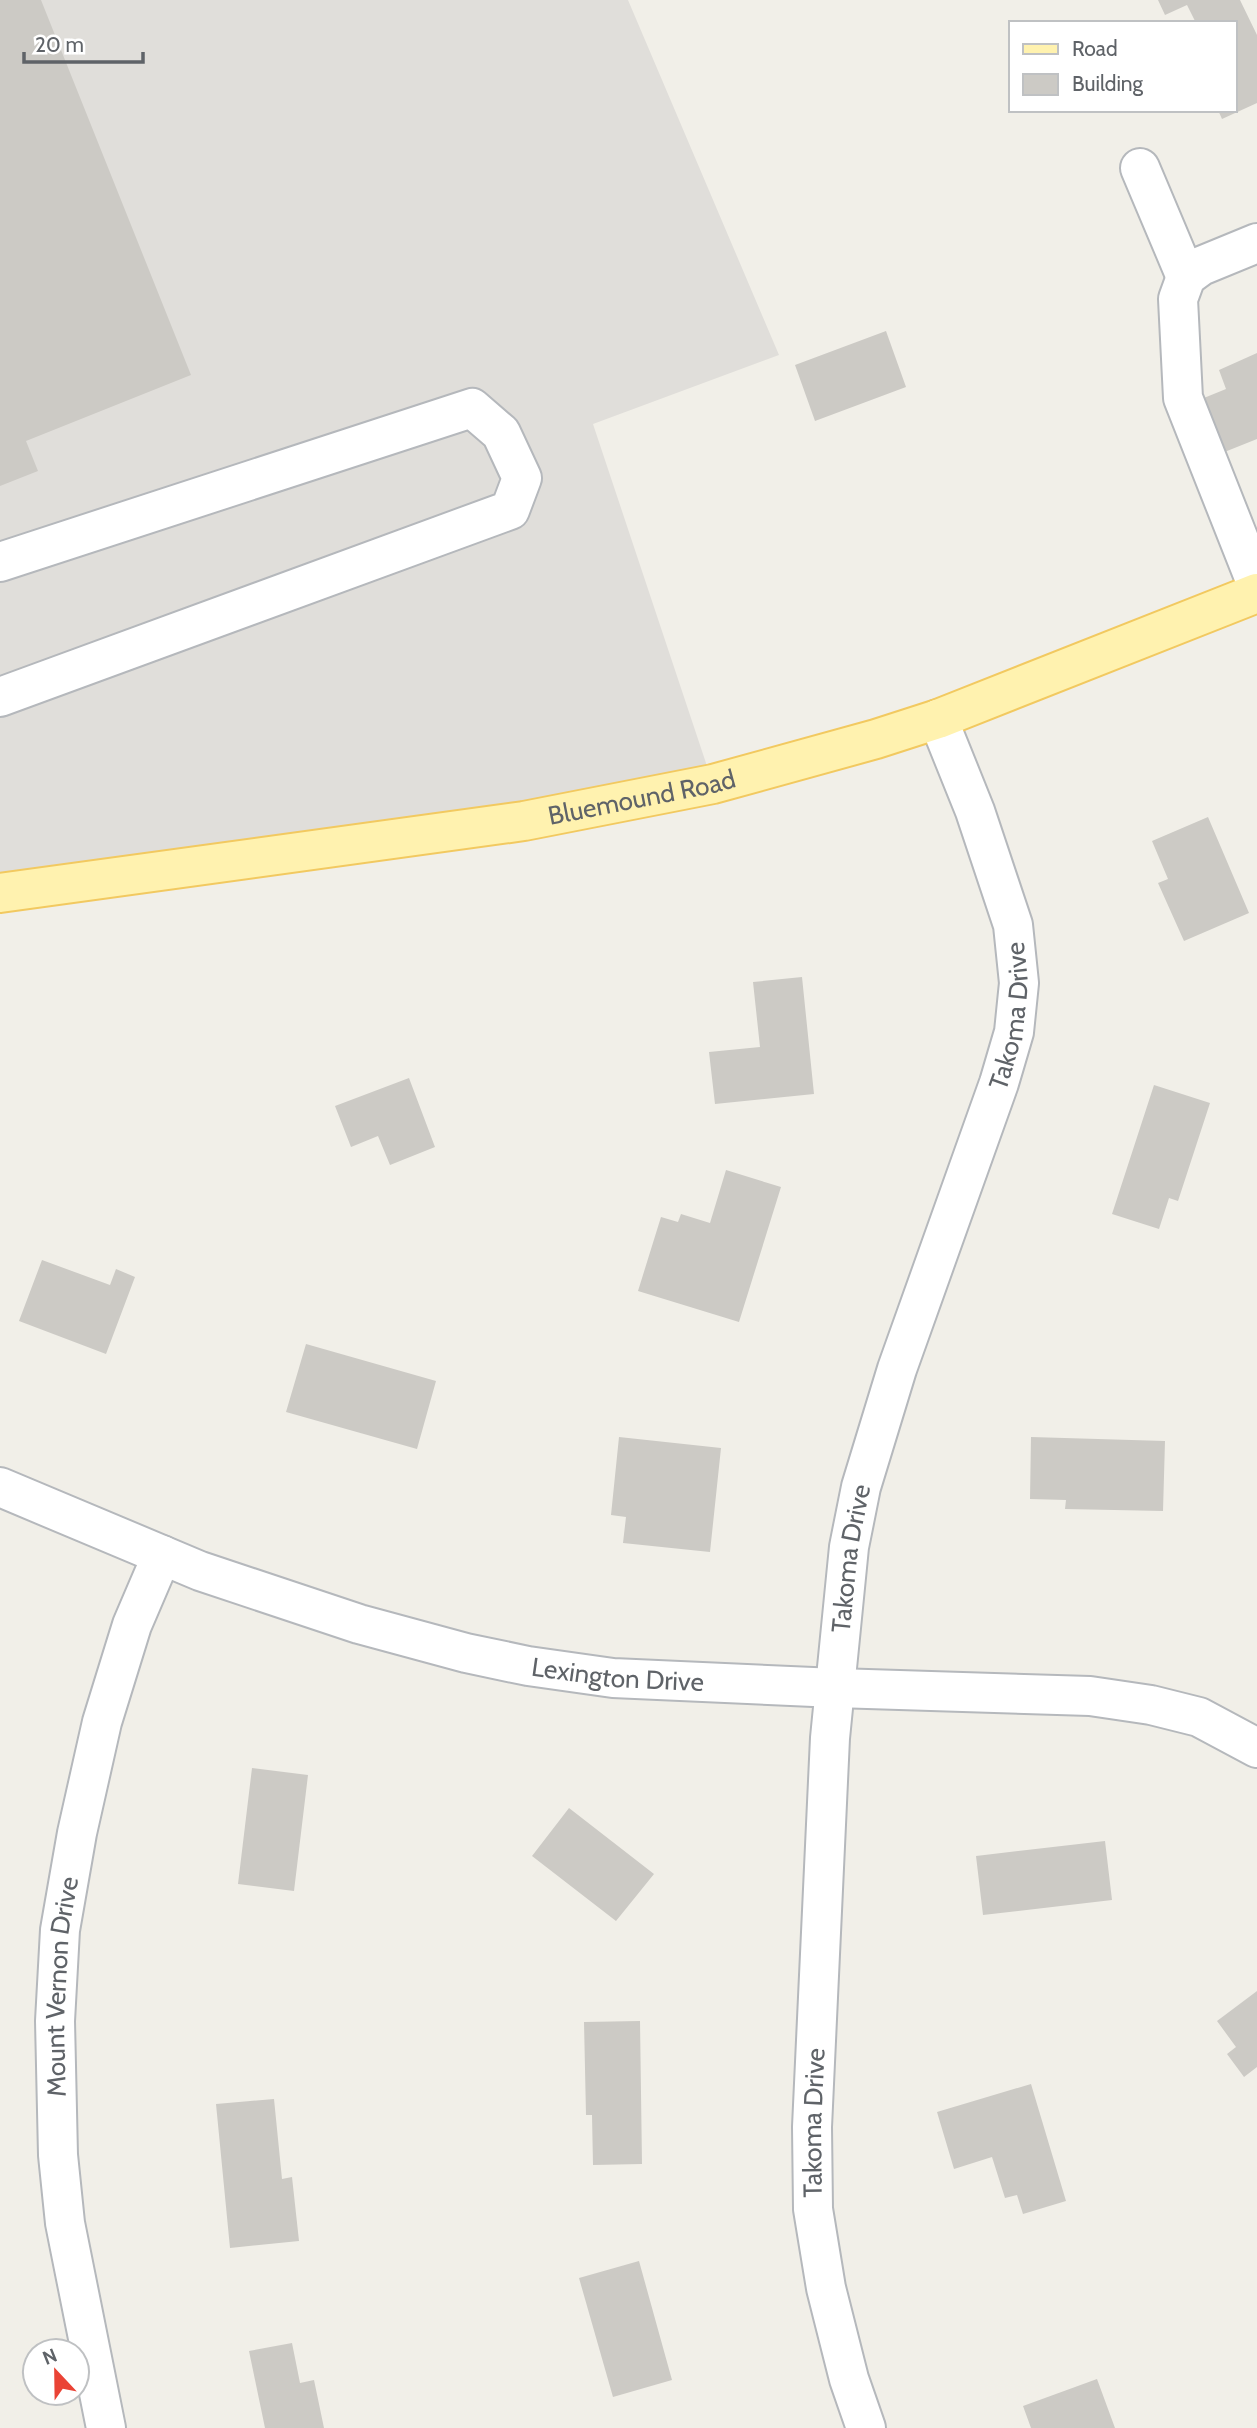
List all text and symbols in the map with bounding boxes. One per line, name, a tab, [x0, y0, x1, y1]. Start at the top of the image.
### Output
scale bar	[24, 21, 144, 65]
legend	[1009, 21, 1236, 112]
text: 20 m	[35, 32, 84, 57]
text: Road	[1072, 36, 1118, 61]
text: Building	[1072, 71, 1144, 96]
street label: Bluemound Road	[545, 763, 739, 832]
street label: Takoma Drive	[982, 941, 1035, 1094]
street label: Takoma Drive	[825, 1481, 877, 1634]
street label: Lexington Drive	[529, 1651, 705, 1698]
street label: Mount Vernon Drive	[39, 1874, 85, 2097]
street label: Takoma Drive	[796, 2047, 832, 2198]
north arrow	[21, 2337, 91, 2407]
text: N	[39, 2344, 60, 2370]

